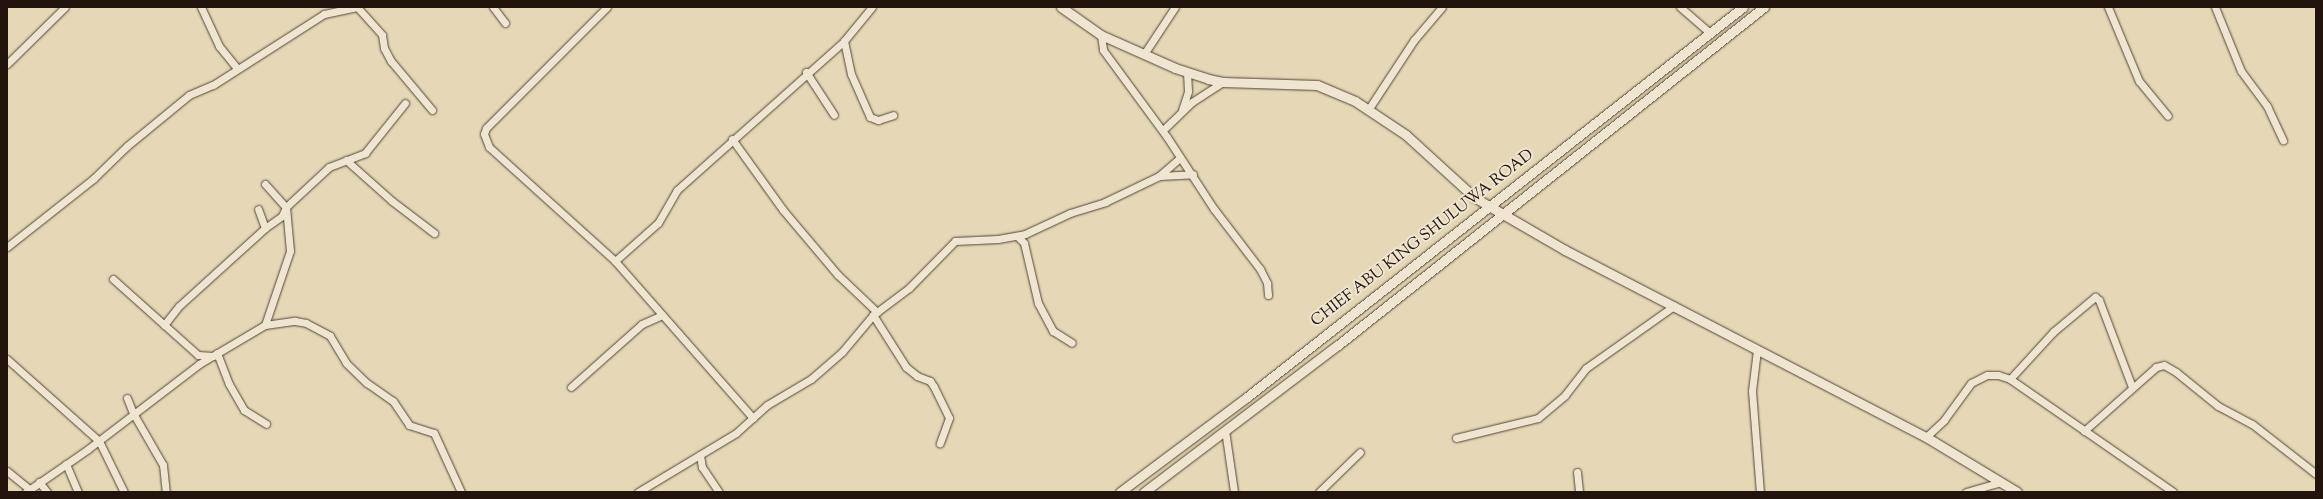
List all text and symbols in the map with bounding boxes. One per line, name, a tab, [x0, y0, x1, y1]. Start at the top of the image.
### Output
street label: CHIEF ABU KING SHULUWA ROAD	[1308, 146, 1538, 332]

